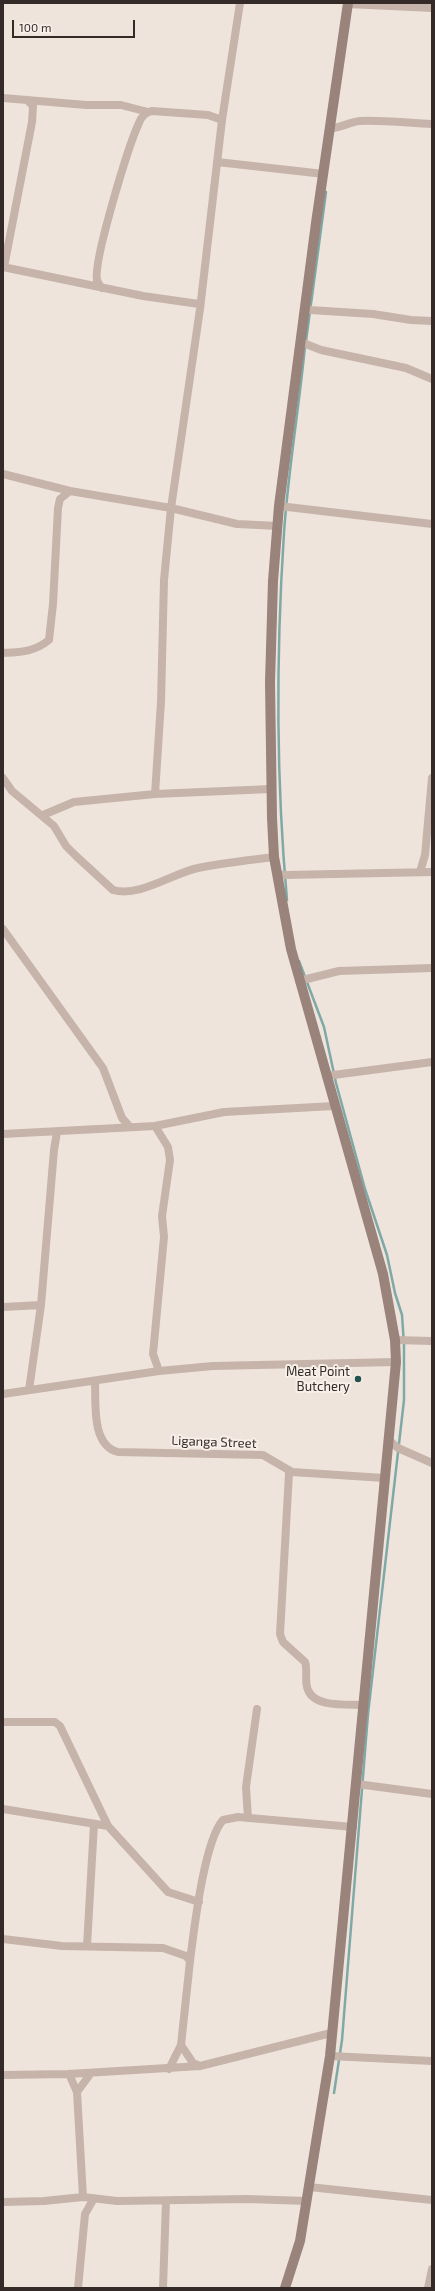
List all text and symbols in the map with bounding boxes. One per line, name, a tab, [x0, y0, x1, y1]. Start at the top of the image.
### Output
scale bar	[14, 12, 137, 38]
text: 100 m	[19, 20, 51, 34]
place label: Meat Point Butchery	[286, 1364, 350, 1395]
marker: Meat Point Butchery	[353, 1374, 363, 1384]
street label: Liganga Street	[171, 1433, 257, 1451]

